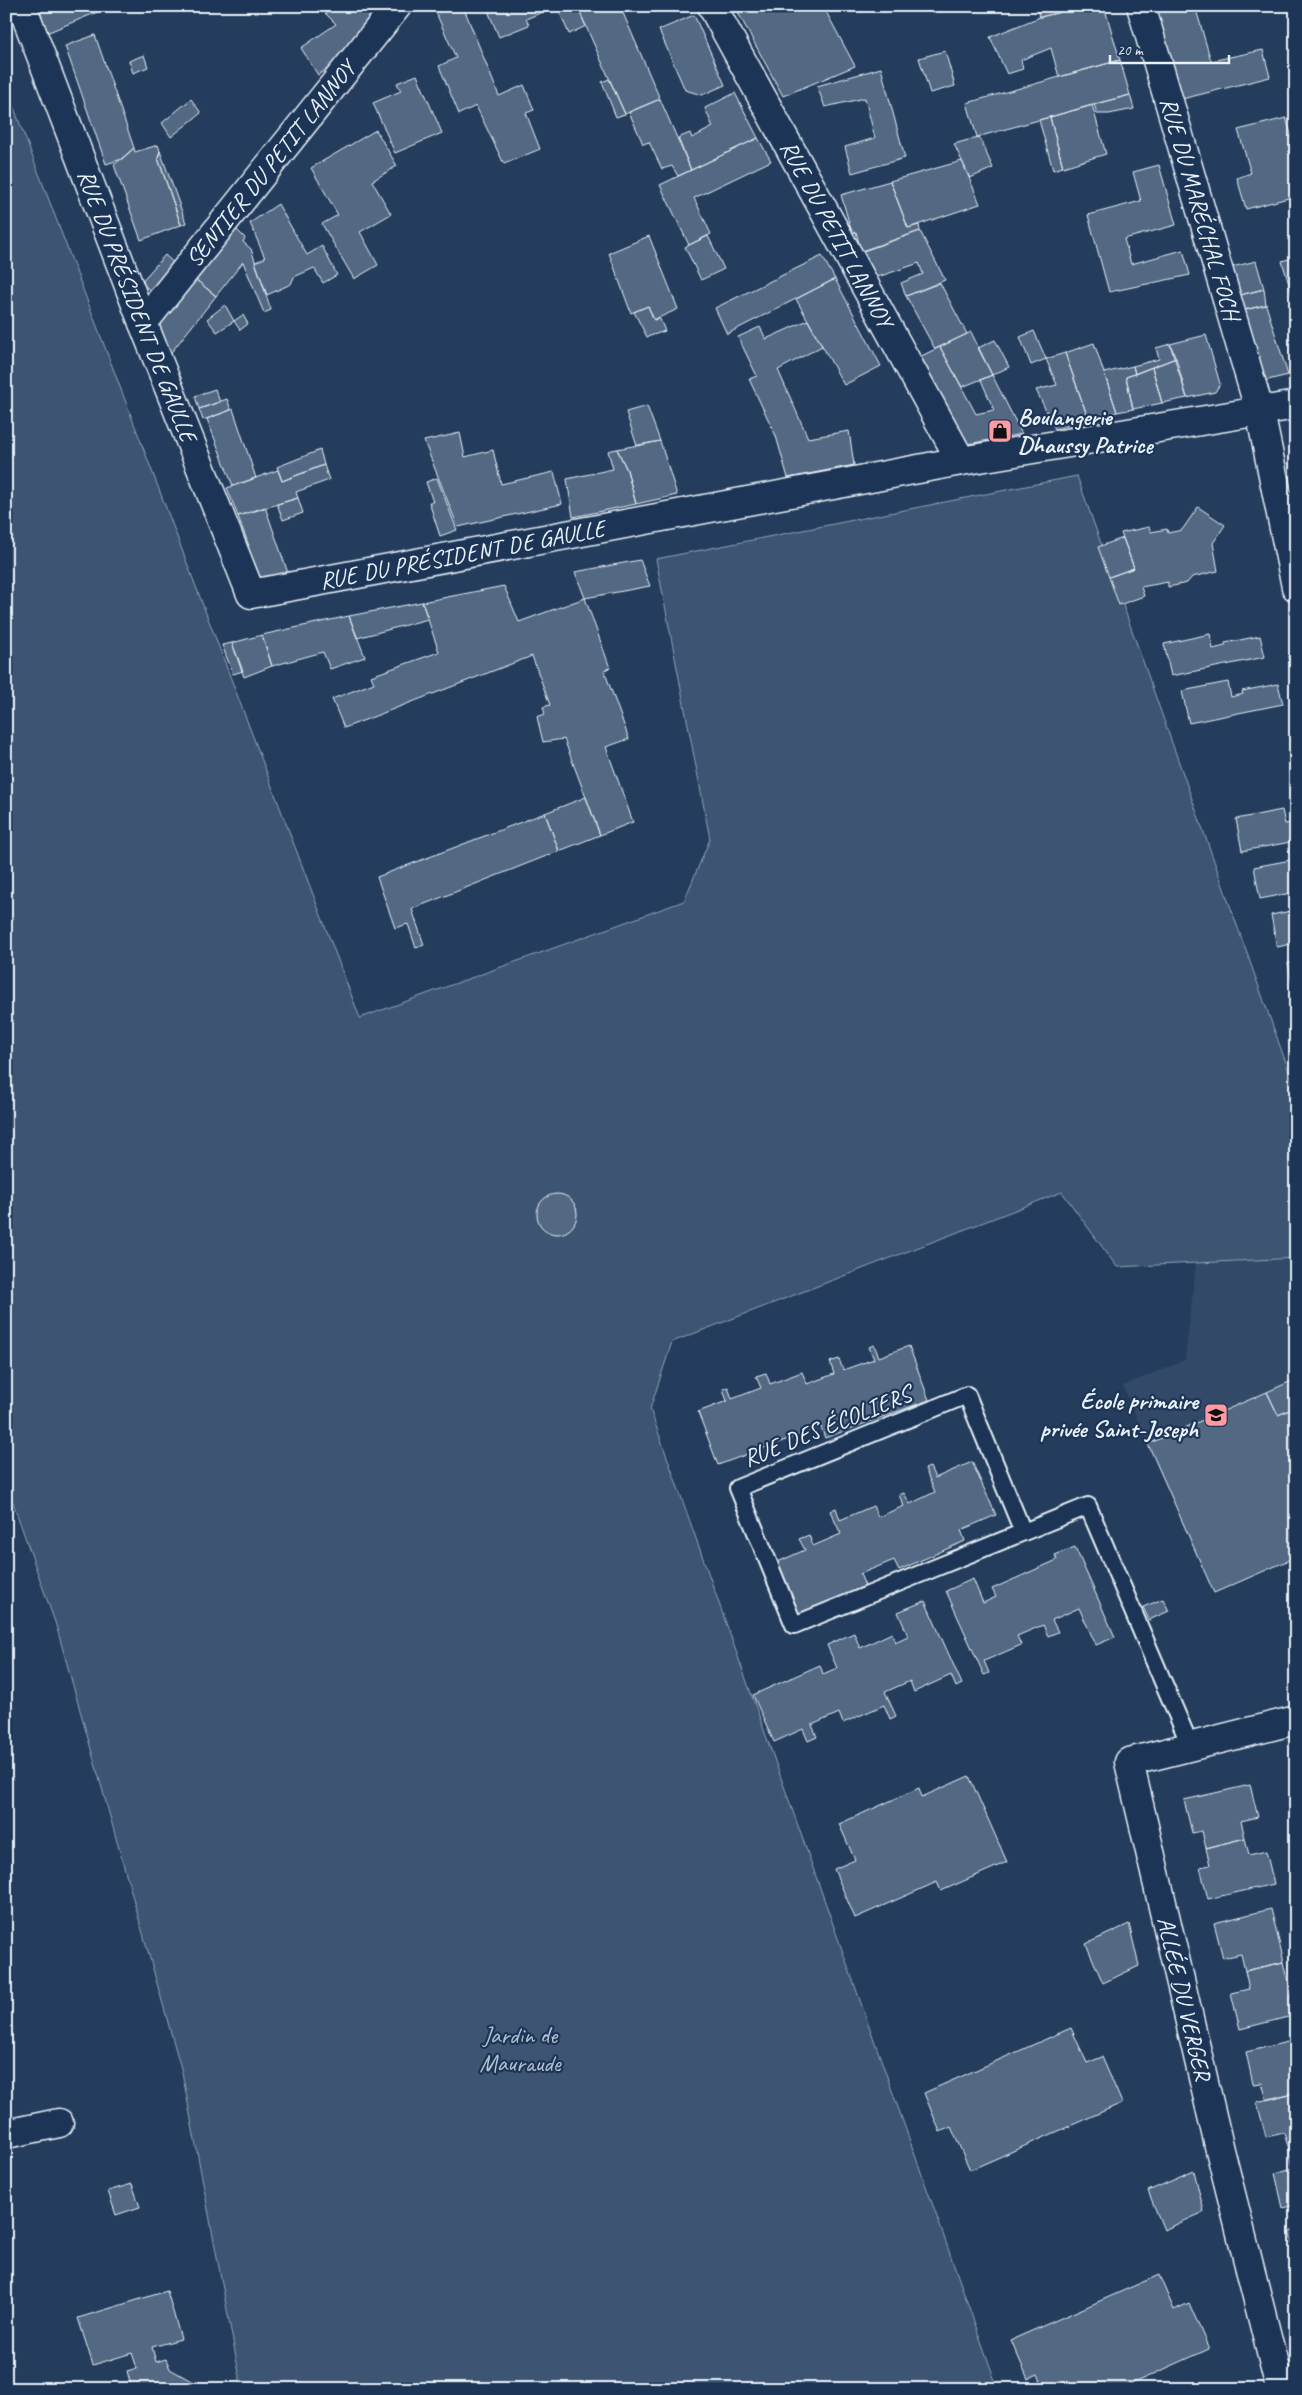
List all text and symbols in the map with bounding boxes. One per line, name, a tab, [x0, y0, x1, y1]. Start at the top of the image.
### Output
scale bar	[1110, 32, 1228, 64]
text: 20 m	[1117, 41, 1144, 60]
street label: SENTIER DU PETIT LANNOY	[179, 52, 364, 273]
street label: RUE DU MARÉCHAL FOCH	[1154, 94, 1248, 327]
street label: RUE DU PETIT LANNOY	[773, 135, 902, 335]
street label: RUE DU PRÉSIDENT DE GAULLE	[71, 165, 205, 449]
place label: Boulangerie Dhaussy Patrice	[1018, 402, 1154, 460]
shop icon: Boulangerie Dhaussy Patrice	[987, 418, 1013, 444]
street label: RUE DU PRÉSIDENT DE GAULLE	[317, 513, 610, 596]
street label: RUE DES ÉCOLIERS	[739, 1377, 919, 1473]
place label: École primaire privée Saint-Joseph	[1040, 1386, 1200, 1444]
school or university icon: École primaire privée Saint-Joseph	[1203, 1402, 1229, 1428]
street label: ALLÉE DU VERGER	[1151, 1914, 1219, 2085]
park label: Jardin de Mauraude	[479, 2020, 563, 2078]

